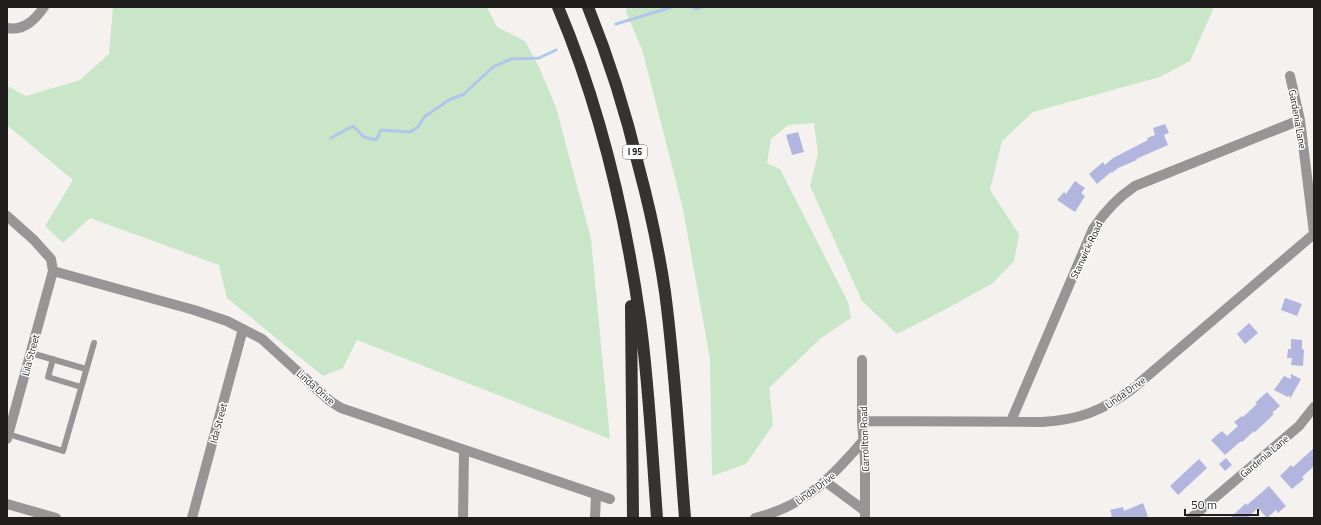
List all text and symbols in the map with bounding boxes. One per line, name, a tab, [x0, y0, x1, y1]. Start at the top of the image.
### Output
street label: Gardenia Lane	[1285, 88, 1310, 150]
road number: I 95	[623, 145, 647, 159]
street label: Stanwick Road	[1067, 219, 1106, 281]
street label: Lila Street	[18, 332, 43, 377]
street label: Linda Drive	[293, 366, 338, 408]
street label: Linda Drive	[1102, 373, 1149, 412]
street label: Ida Street	[206, 401, 231, 445]
street label: Carrollton Road	[856, 406, 873, 472]
street label: Gardenia Lane	[1237, 431, 1292, 481]
street label: Linda Drive	[792, 468, 838, 508]
scale bar	[1185, 491, 1258, 517]
text: 50 m	[1191, 495, 1217, 514]

